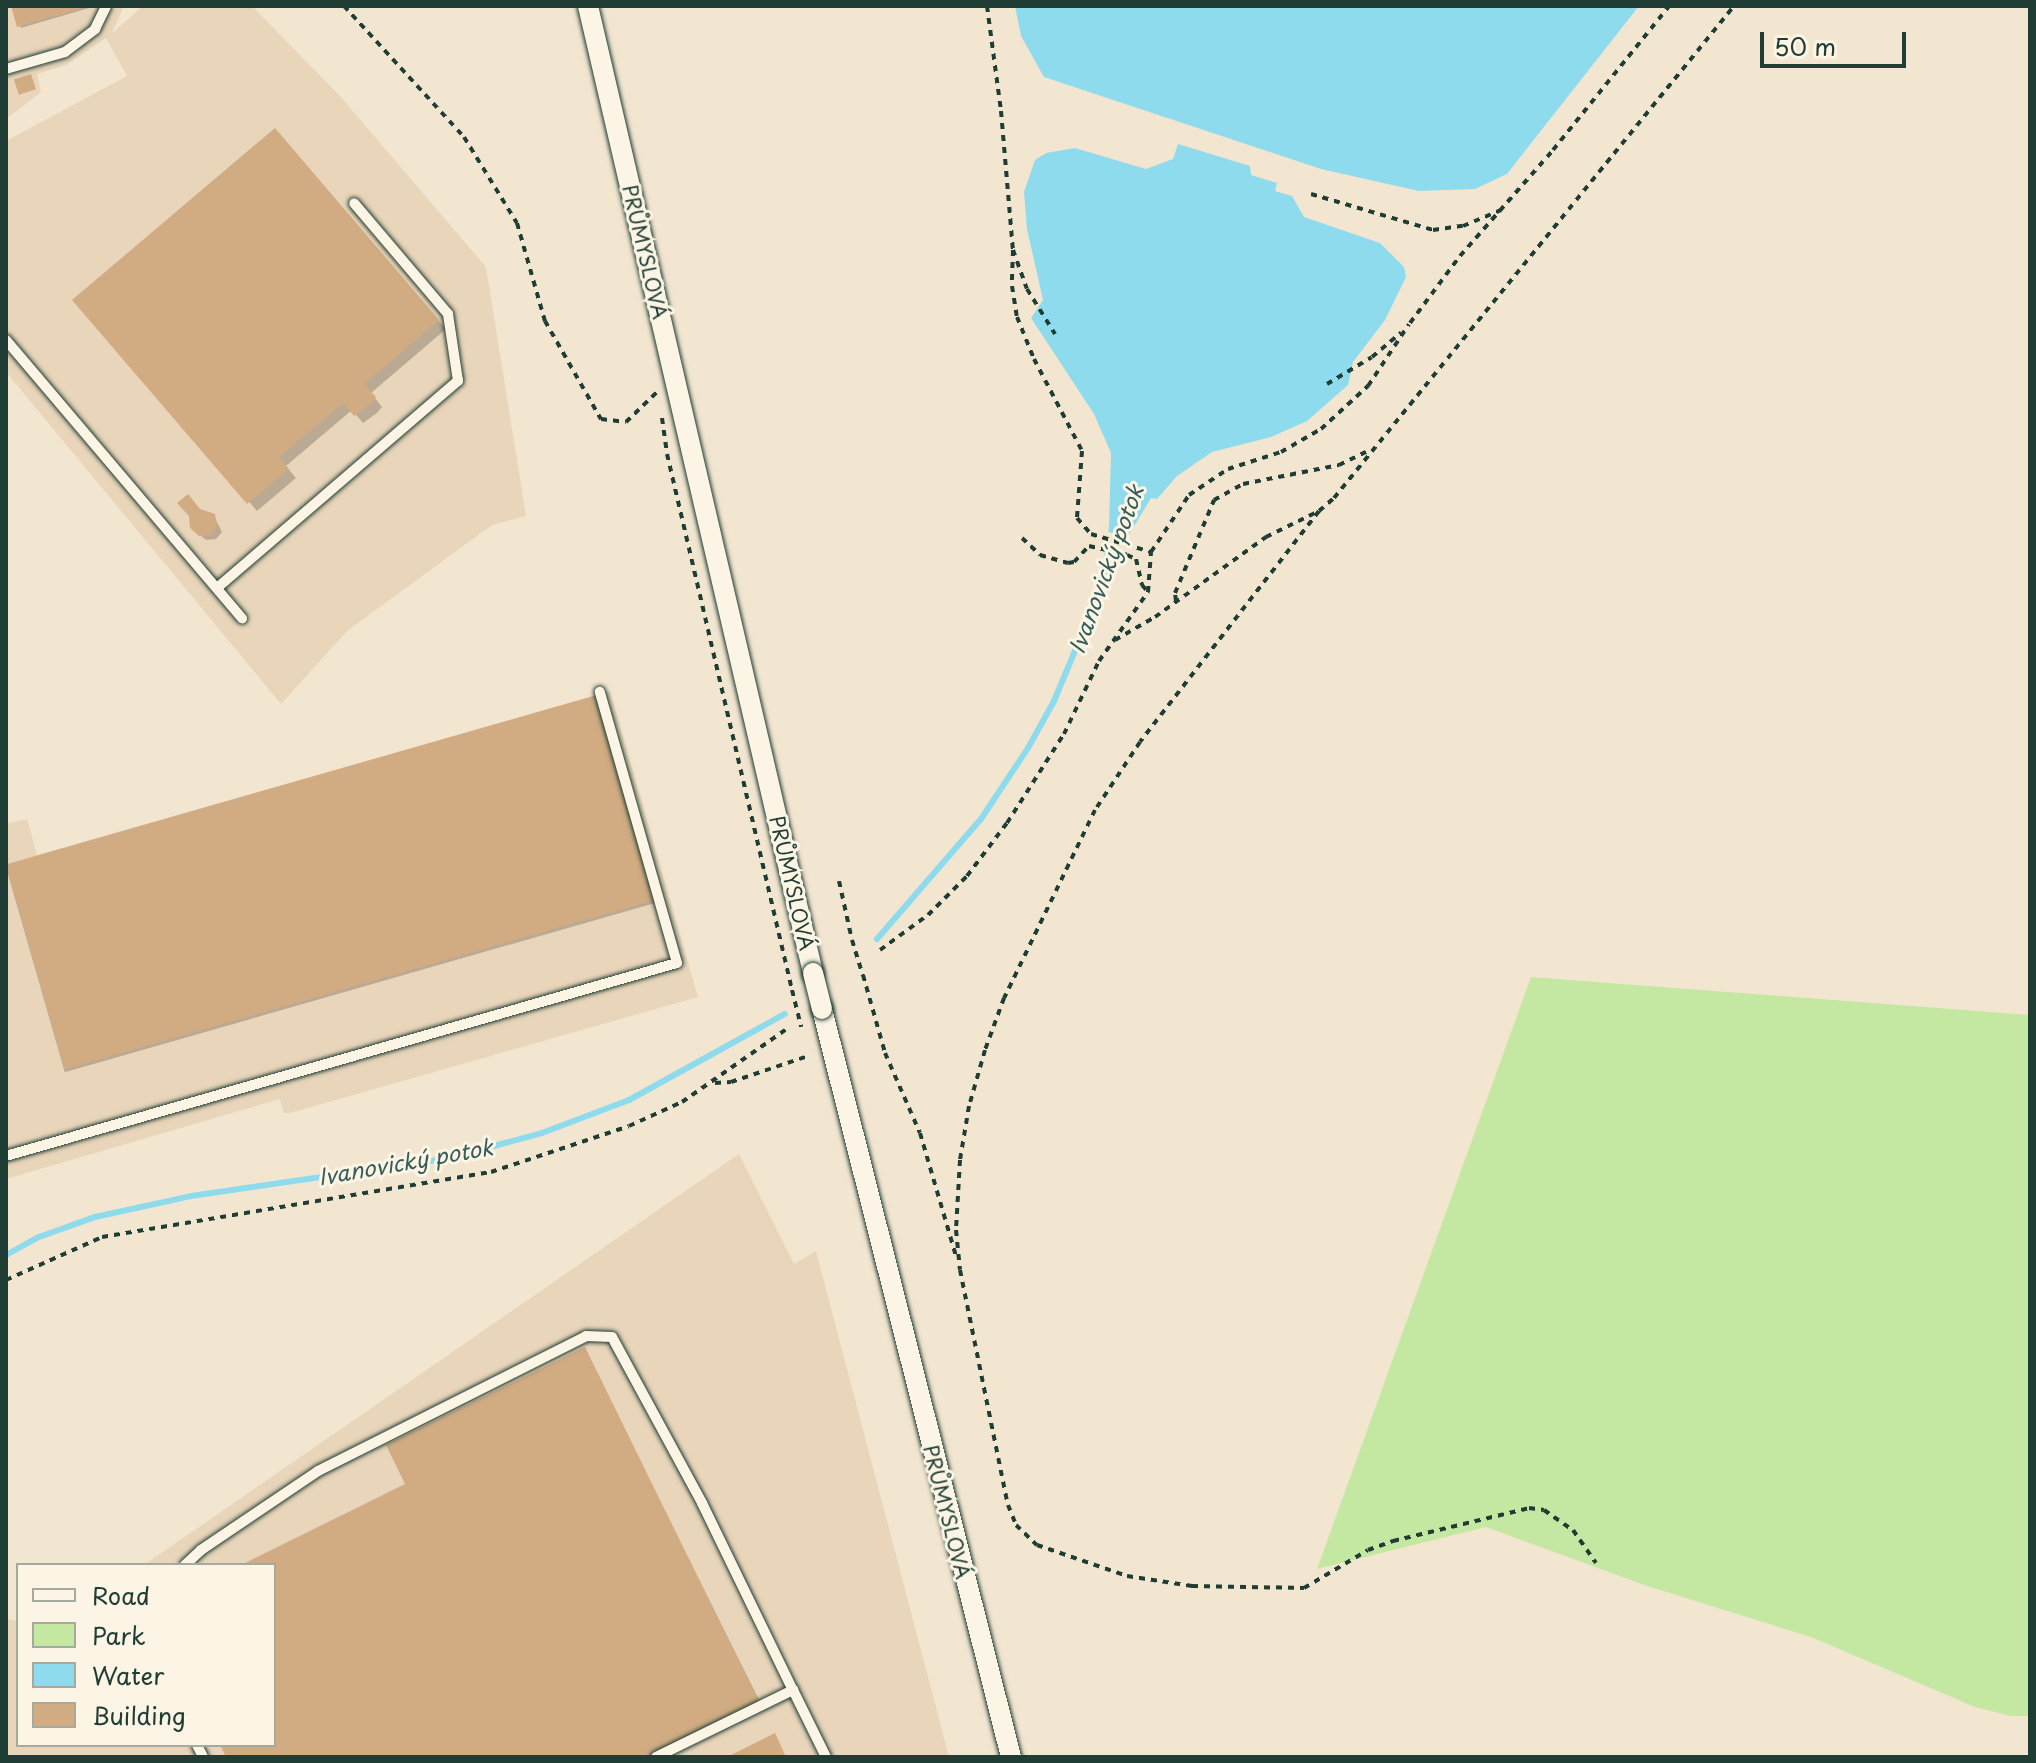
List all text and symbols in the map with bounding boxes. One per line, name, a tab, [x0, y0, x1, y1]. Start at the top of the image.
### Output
scale bar	[1764, 16, 1910, 66]
text: 50 m	[1774, 28, 1836, 64]
street label: PRŮMYSLOVÁ	[618, 182, 672, 322]
water label: Ivanovický potok	[1062, 480, 1148, 658]
street label: PRŮMYSLOVÁ	[765, 813, 819, 953]
water label: Ivanovický potok	[314, 1132, 496, 1190]
street label: PRŮMYSLOVÁ	[919, 1442, 975, 1582]
legend	[16, 1563, 276, 1747]
text: Road	[92, 1577, 150, 1613]
text: Park	[92, 1617, 146, 1653]
text: Water	[92, 1657, 164, 1693]
text: Building	[92, 1697, 186, 1733]

